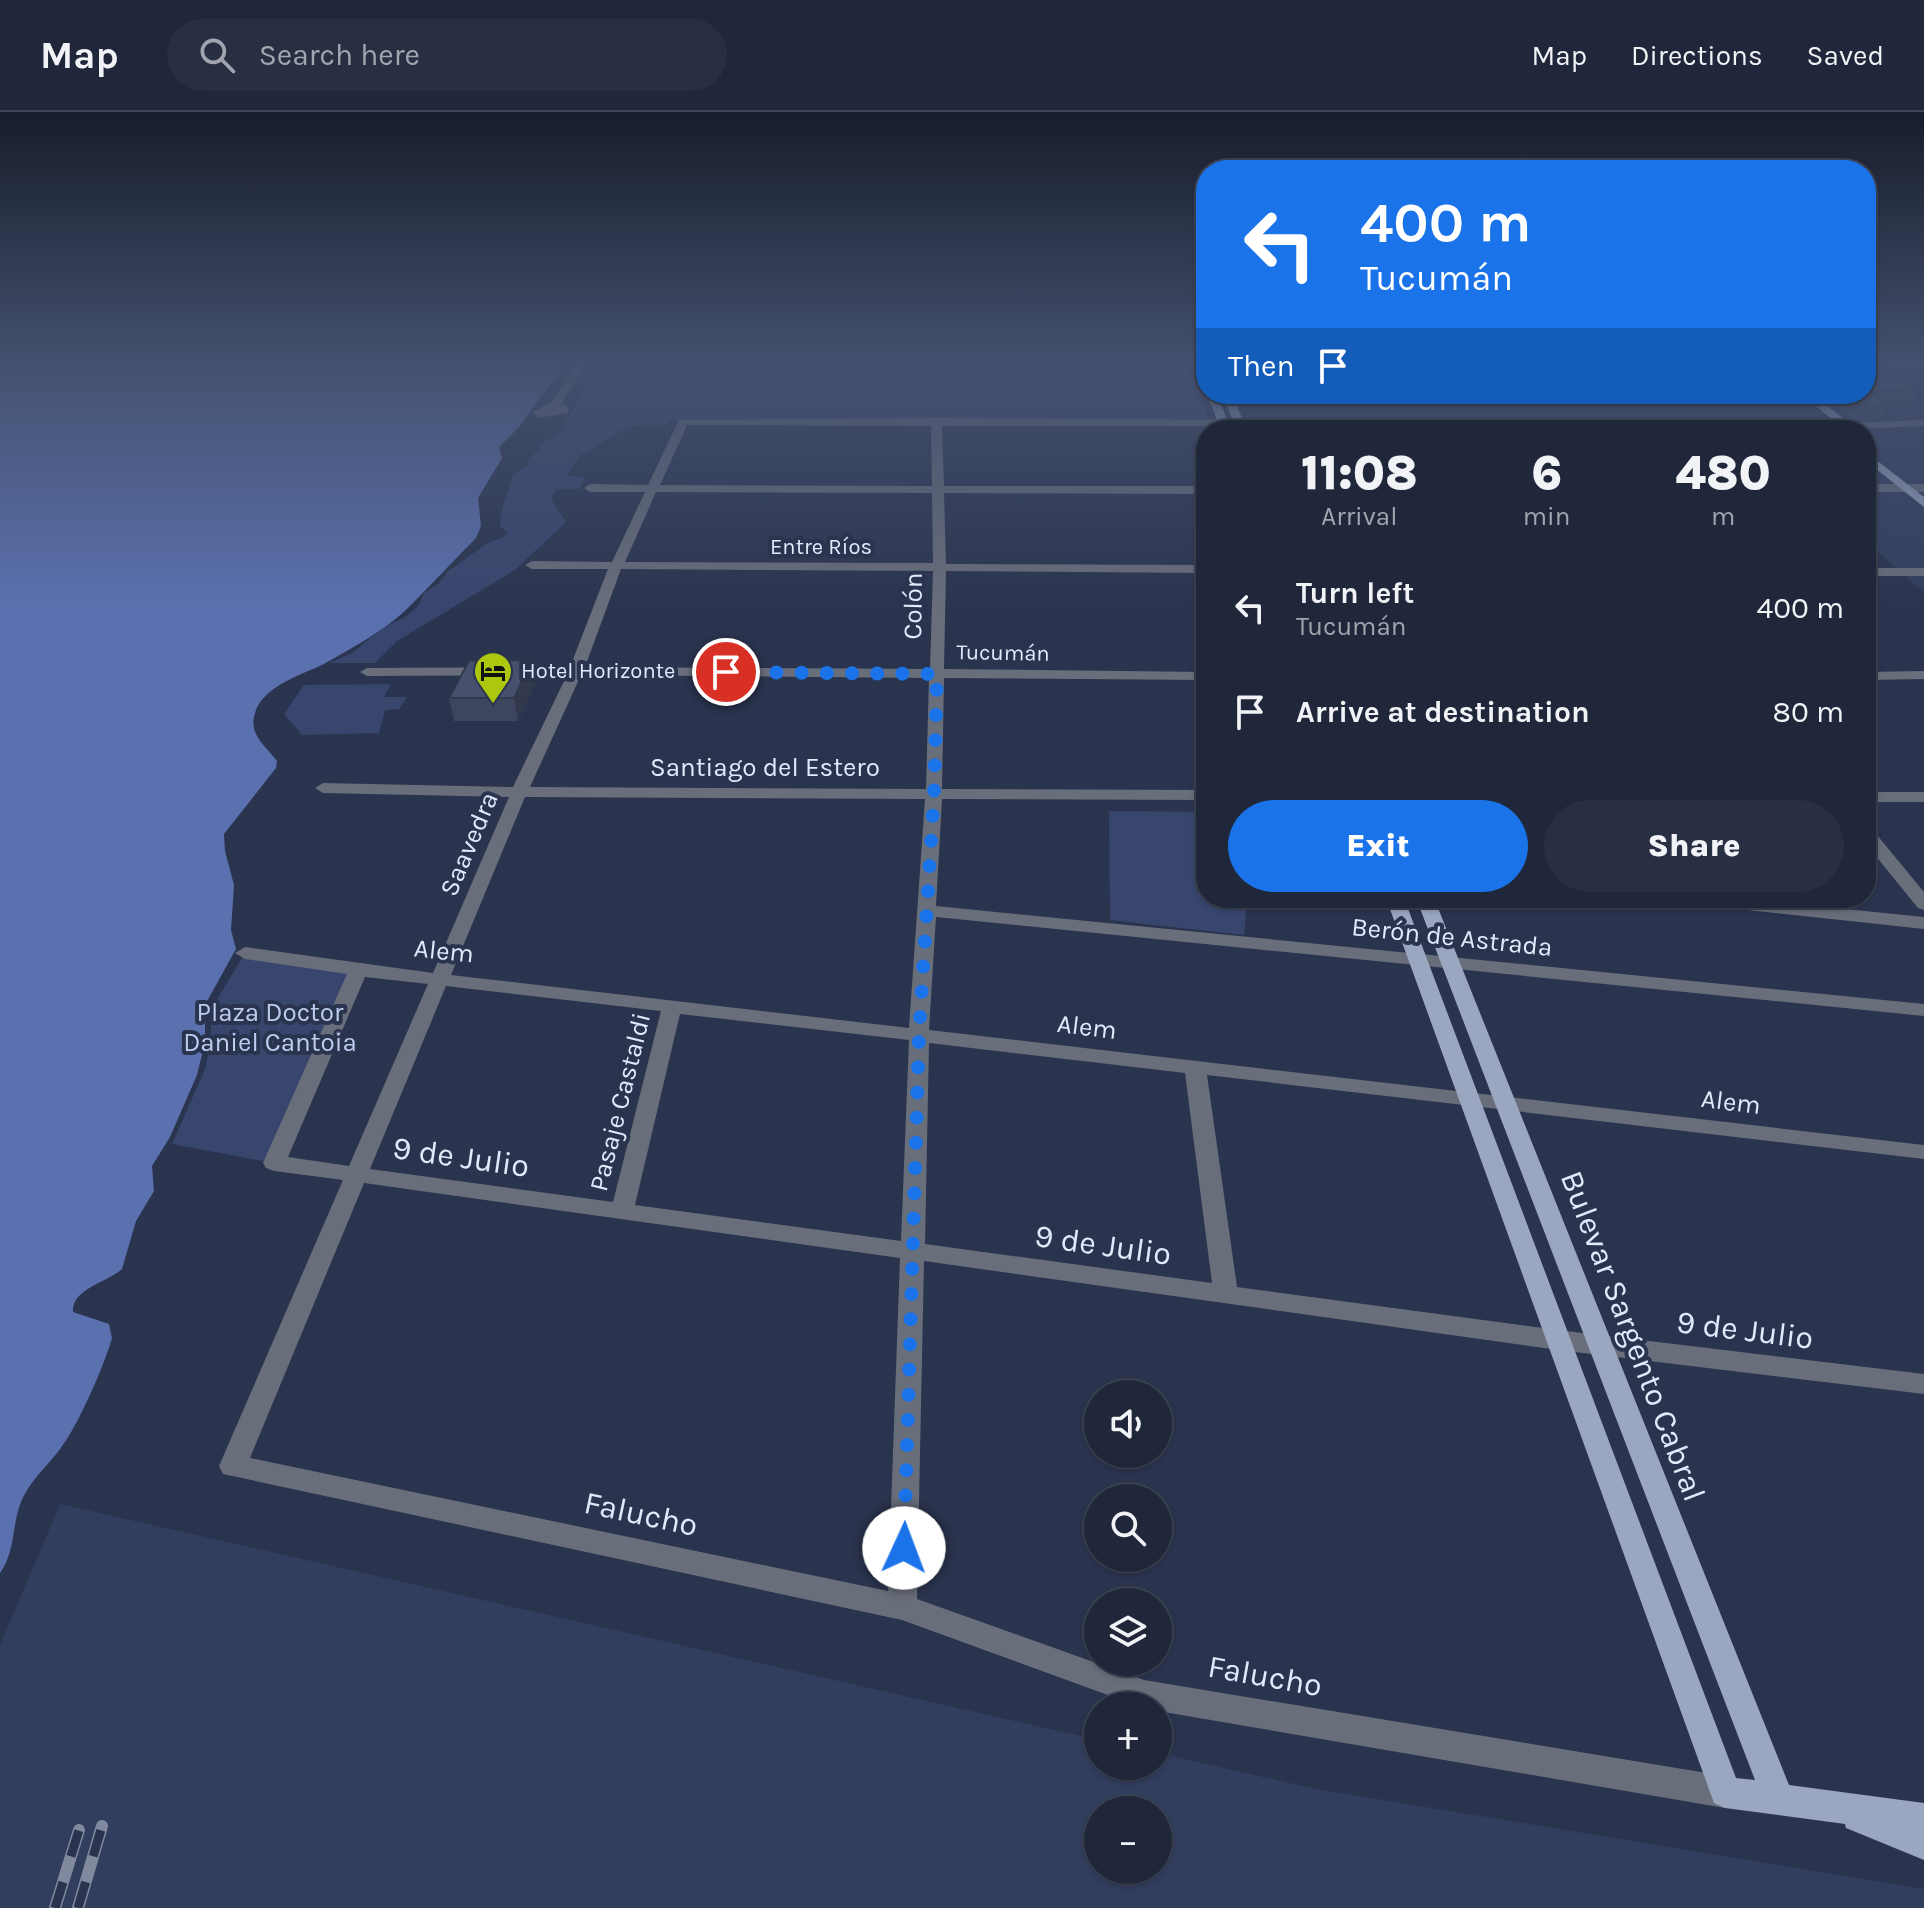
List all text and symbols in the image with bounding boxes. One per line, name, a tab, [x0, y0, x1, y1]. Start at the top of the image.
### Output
search box	[167, 19, 727, 91]
text: Map	[40, 33, 119, 78]
icon: search	[195, 33, 239, 77]
text: Search here	[259, 37, 420, 73]
text: Map	[1532, 39, 1587, 72]
text: Directions	[1631, 39, 1763, 72]
text: Saved	[1807, 39, 1884, 72]
text: 400 m	[1360, 190, 1531, 255]
icon: left	[1228, 192, 1332, 296]
text: Tucumán	[1360, 257, 1513, 299]
icon: arrive	[1311, 344, 1355, 388]
text: Then	[1228, 348, 1295, 384]
text: 11:08	[1301, 445, 1418, 501]
text: 6	[1531, 445, 1562, 501]
text: 480	[1676, 445, 1771, 501]
text: Arrival	[1321, 501, 1397, 532]
text: min	[1523, 501, 1571, 532]
text: m	[1711, 501, 1735, 532]
street label: Entre Ríos	[770, 534, 872, 560]
street label: Colón	[897, 572, 929, 640]
text: Turn left	[1296, 575, 1414, 611]
icon: left	[1228, 586, 1272, 630]
text: 400 m	[1756, 590, 1844, 626]
text: Tucumán	[1296, 611, 1406, 642]
pin	[692, 638, 760, 706]
street label: Tucumán	[956, 639, 1050, 667]
hotel icon: Hotel Horizonte	[472, 650, 514, 705]
icon: arrive	[704, 650, 748, 694]
place label: Hotel Horizonte	[521, 658, 675, 684]
icon: arrive	[1228, 690, 1272, 734]
text: Arrive at destination	[1296, 694, 1590, 730]
text: 80 m	[1773, 694, 1844, 730]
street label: Santiago del Estero	[650, 752, 880, 783]
street label: Saavedra	[433, 787, 505, 901]
button: Exit	[1228, 800, 1528, 892]
button: Share	[1544, 800, 1844, 892]
street label: Berón de Astrada	[1350, 911, 1554, 963]
street label: Alem	[413, 932, 475, 970]
park label: Plaza Doctor Daniel Cantoia	[183, 997, 357, 1058]
street label: Alem	[1055, 1008, 1119, 1046]
street label: Pasaje Castaldi	[583, 1010, 657, 1194]
street label: Alem	[1699, 1083, 1763, 1121]
street label: 9 de Julio	[390, 1129, 532, 1185]
street label: Bulevar Sargento Cabral	[1553, 1166, 1713, 1506]
street label: 9 de Julio	[1032, 1217, 1174, 1273]
street label: 9 de Julio	[1675, 1303, 1815, 1357]
map controls	[1084, 1380, 1172, 1884]
button: sound	[1084, 1380, 1172, 1468]
street label: Falucho	[581, 1484, 701, 1544]
button: search	[1084, 1484, 1172, 1572]
position arrow	[862, 1506, 946, 1590]
button: layers	[1084, 1588, 1172, 1676]
street label: Falucho	[1205, 1648, 1325, 1704]
button: +	[1084, 1692, 1172, 1780]
button: −	[1084, 1796, 1172, 1884]

